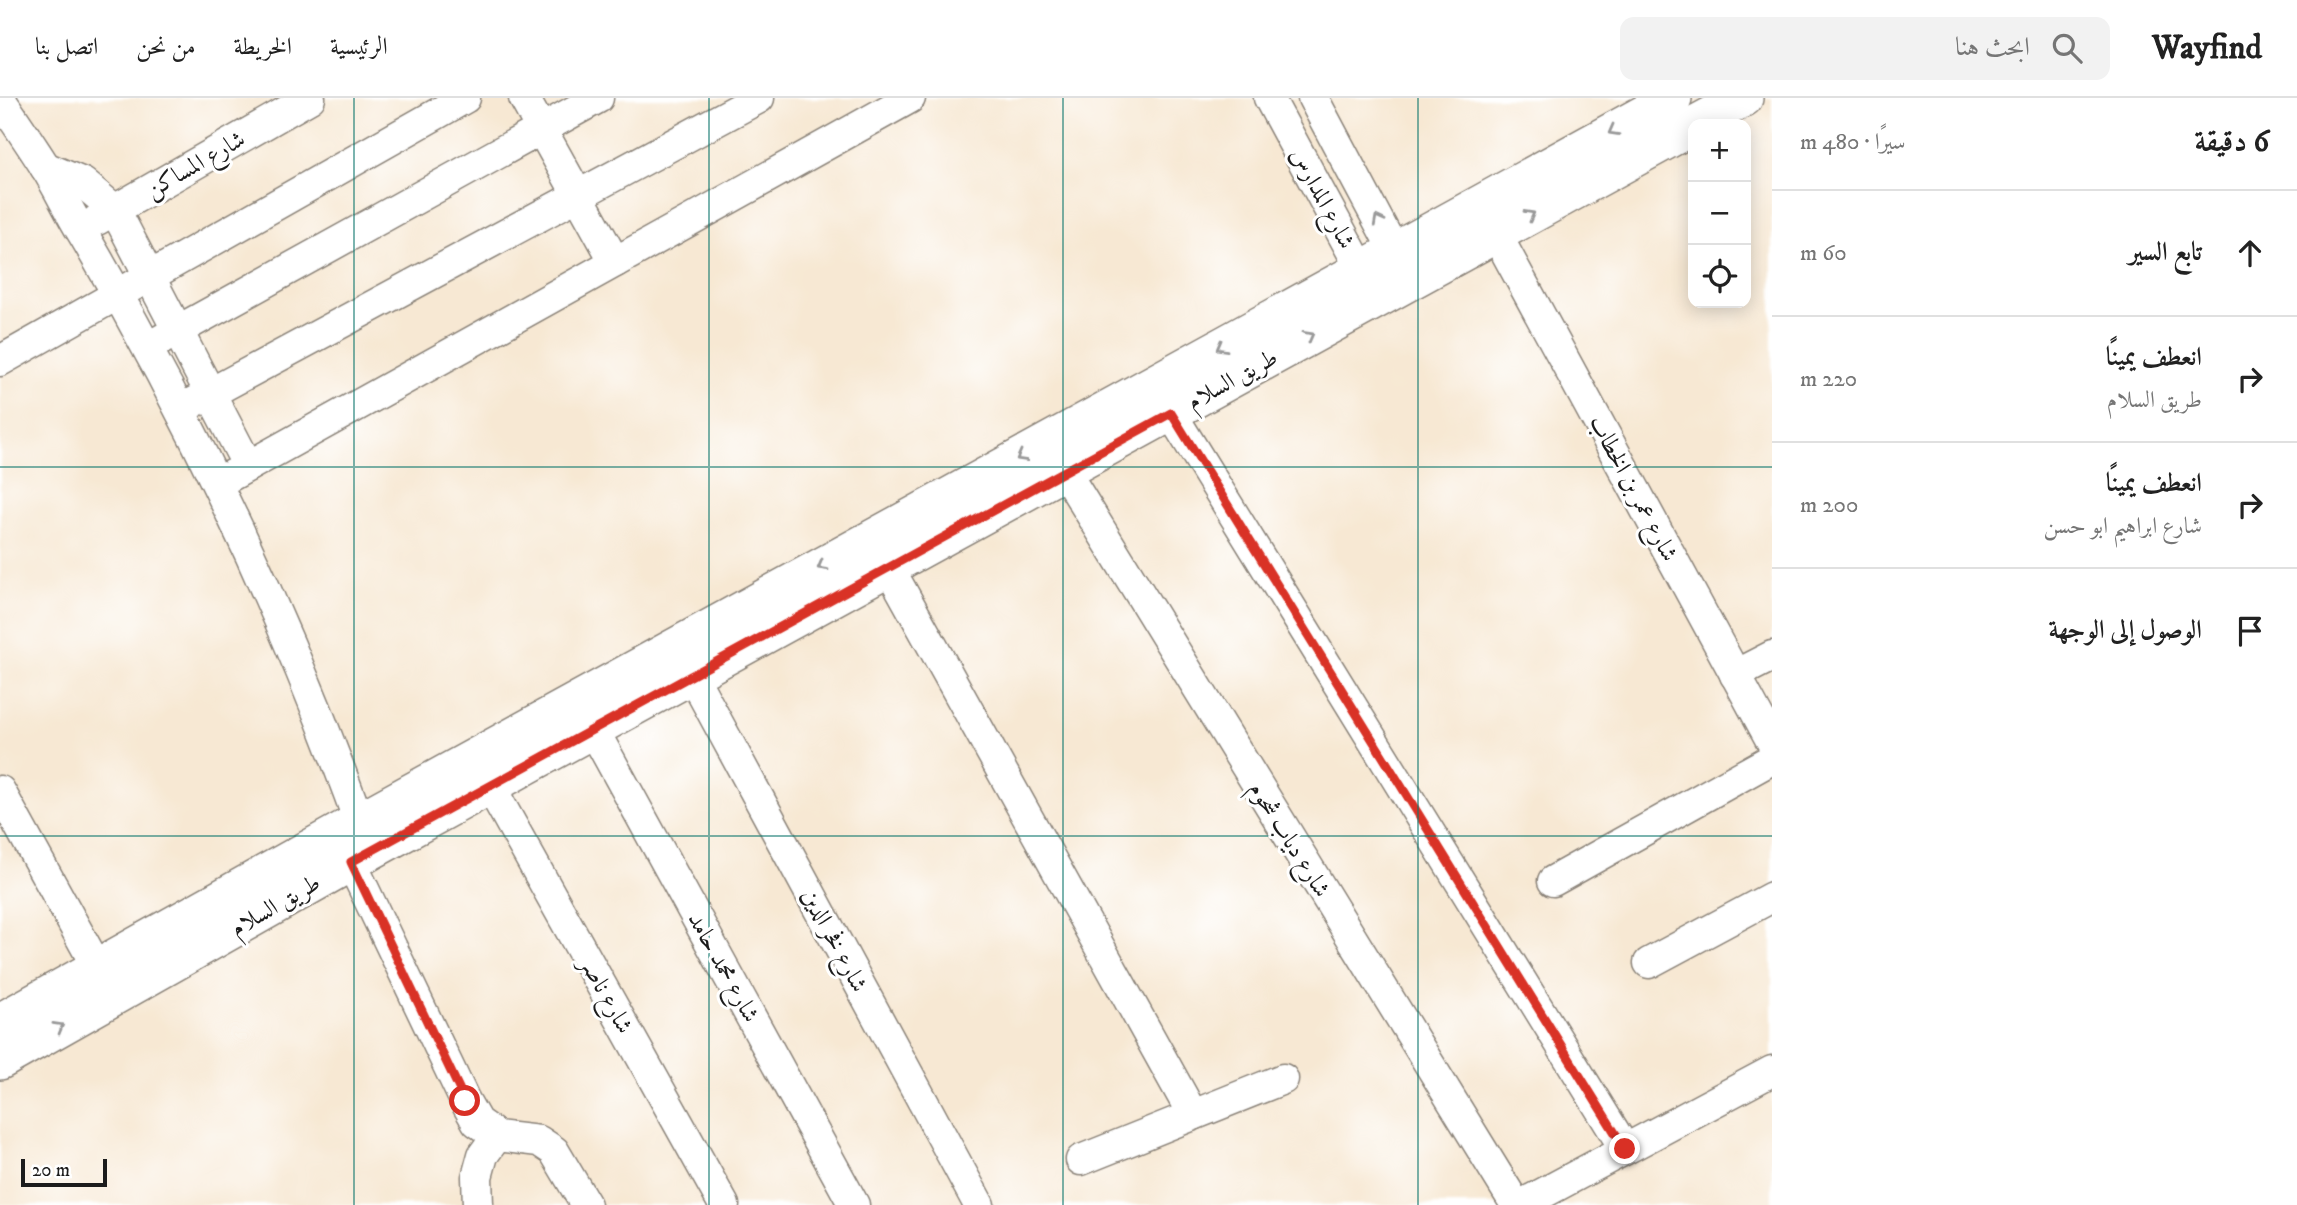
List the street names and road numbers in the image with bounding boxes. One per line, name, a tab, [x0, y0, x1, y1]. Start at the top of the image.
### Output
street label: شارع المساكن	[140, 124, 253, 209]
street label: شارع المدارس	[1279, 143, 1361, 256]
street label: طريق السلام	[1182, 343, 1286, 421]
street label: شارع عمر بن الخطاب	[1578, 410, 1684, 569]
street label: شارع دياب شحوم	[1237, 776, 1337, 906]
street label: طريق السلام	[225, 868, 329, 948]
street label: شارع فخر الدين	[791, 883, 874, 999]
street label: شارع محمد حامد	[677, 907, 766, 1030]
street label: شارع ناصر	[568, 949, 639, 1041]

